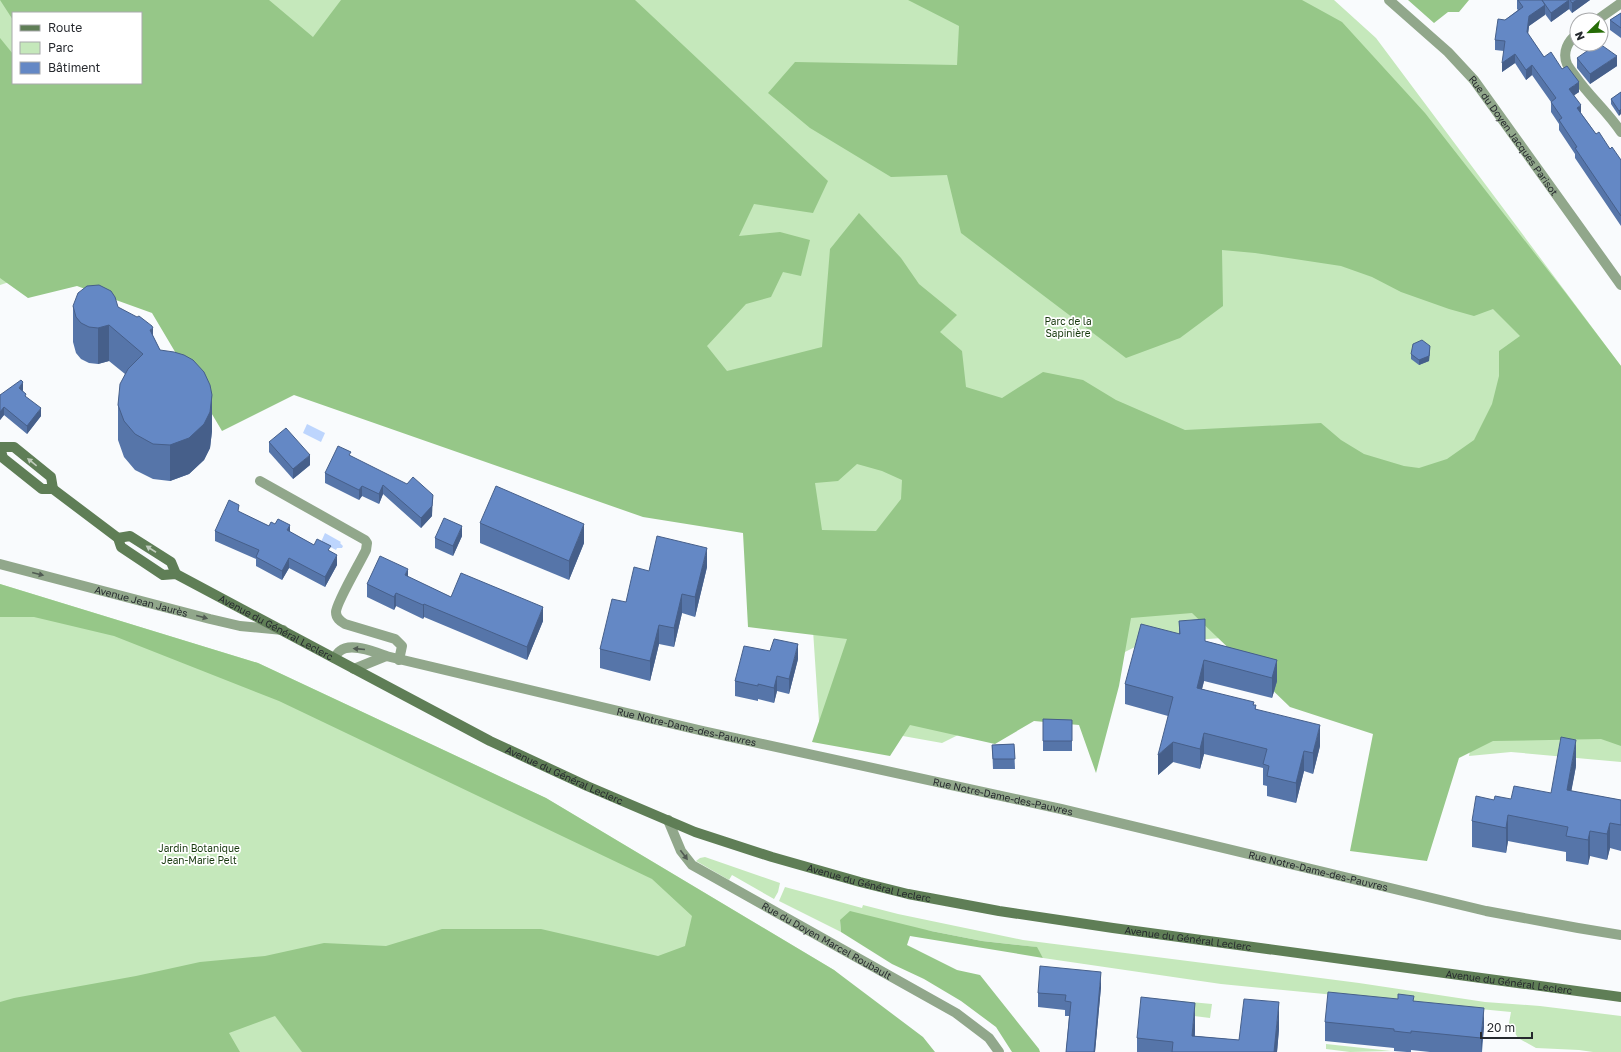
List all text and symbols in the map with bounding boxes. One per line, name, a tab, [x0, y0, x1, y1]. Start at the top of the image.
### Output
legend	[12, 12, 142, 84]
north arrow	[1569, 12, 1609, 52]
text: Route	[48, 20, 82, 35]
text: N	[1572, 30, 1587, 42]
text: Parc	[48, 40, 74, 55]
text: Bâtiment	[48, 60, 101, 75]
street label: Rue du Doyen Jacques Parisot	[1467, 73, 1561, 198]
park label: Parc de la Sapinière	[1044, 315, 1092, 339]
one-way arrow	[27, 457, 37, 466]
one-way arrow	[146, 545, 156, 553]
one-way arrow	[32, 571, 44, 577]
street label: Avenue Jean Jaurès	[93, 583, 189, 619]
street label: Avenue du Général Leclerc	[217, 592, 336, 663]
one-way arrow	[196, 614, 208, 620]
one-way arrow	[352, 645, 365, 652]
street label: Rue Notre-Dame-des-Pauvres	[616, 705, 758, 748]
street label: Avenue du Général Leclerc	[504, 743, 625, 807]
street label: Rue Notre-Dame-des-Pauvres	[932, 775, 1074, 818]
park label: Jardin Botanique Jean-Marie Pelt	[158, 842, 240, 866]
street label: Rue Notre-Dame-des-Pauvres	[1247, 848, 1389, 893]
one-way arrow	[680, 850, 689, 861]
street label: Avenue du Général Leclerc	[806, 861, 933, 904]
street label: Rue du Doyen Marcel Roubault	[760, 899, 894, 982]
street label: Avenue du Général Leclerc	[1124, 924, 1253, 953]
street label: Avenue du Général Leclerc	[1445, 967, 1574, 996]
scale bar	[1481, 1014, 1532, 1040]
text: 20 m	[1487, 1020, 1515, 1035]

